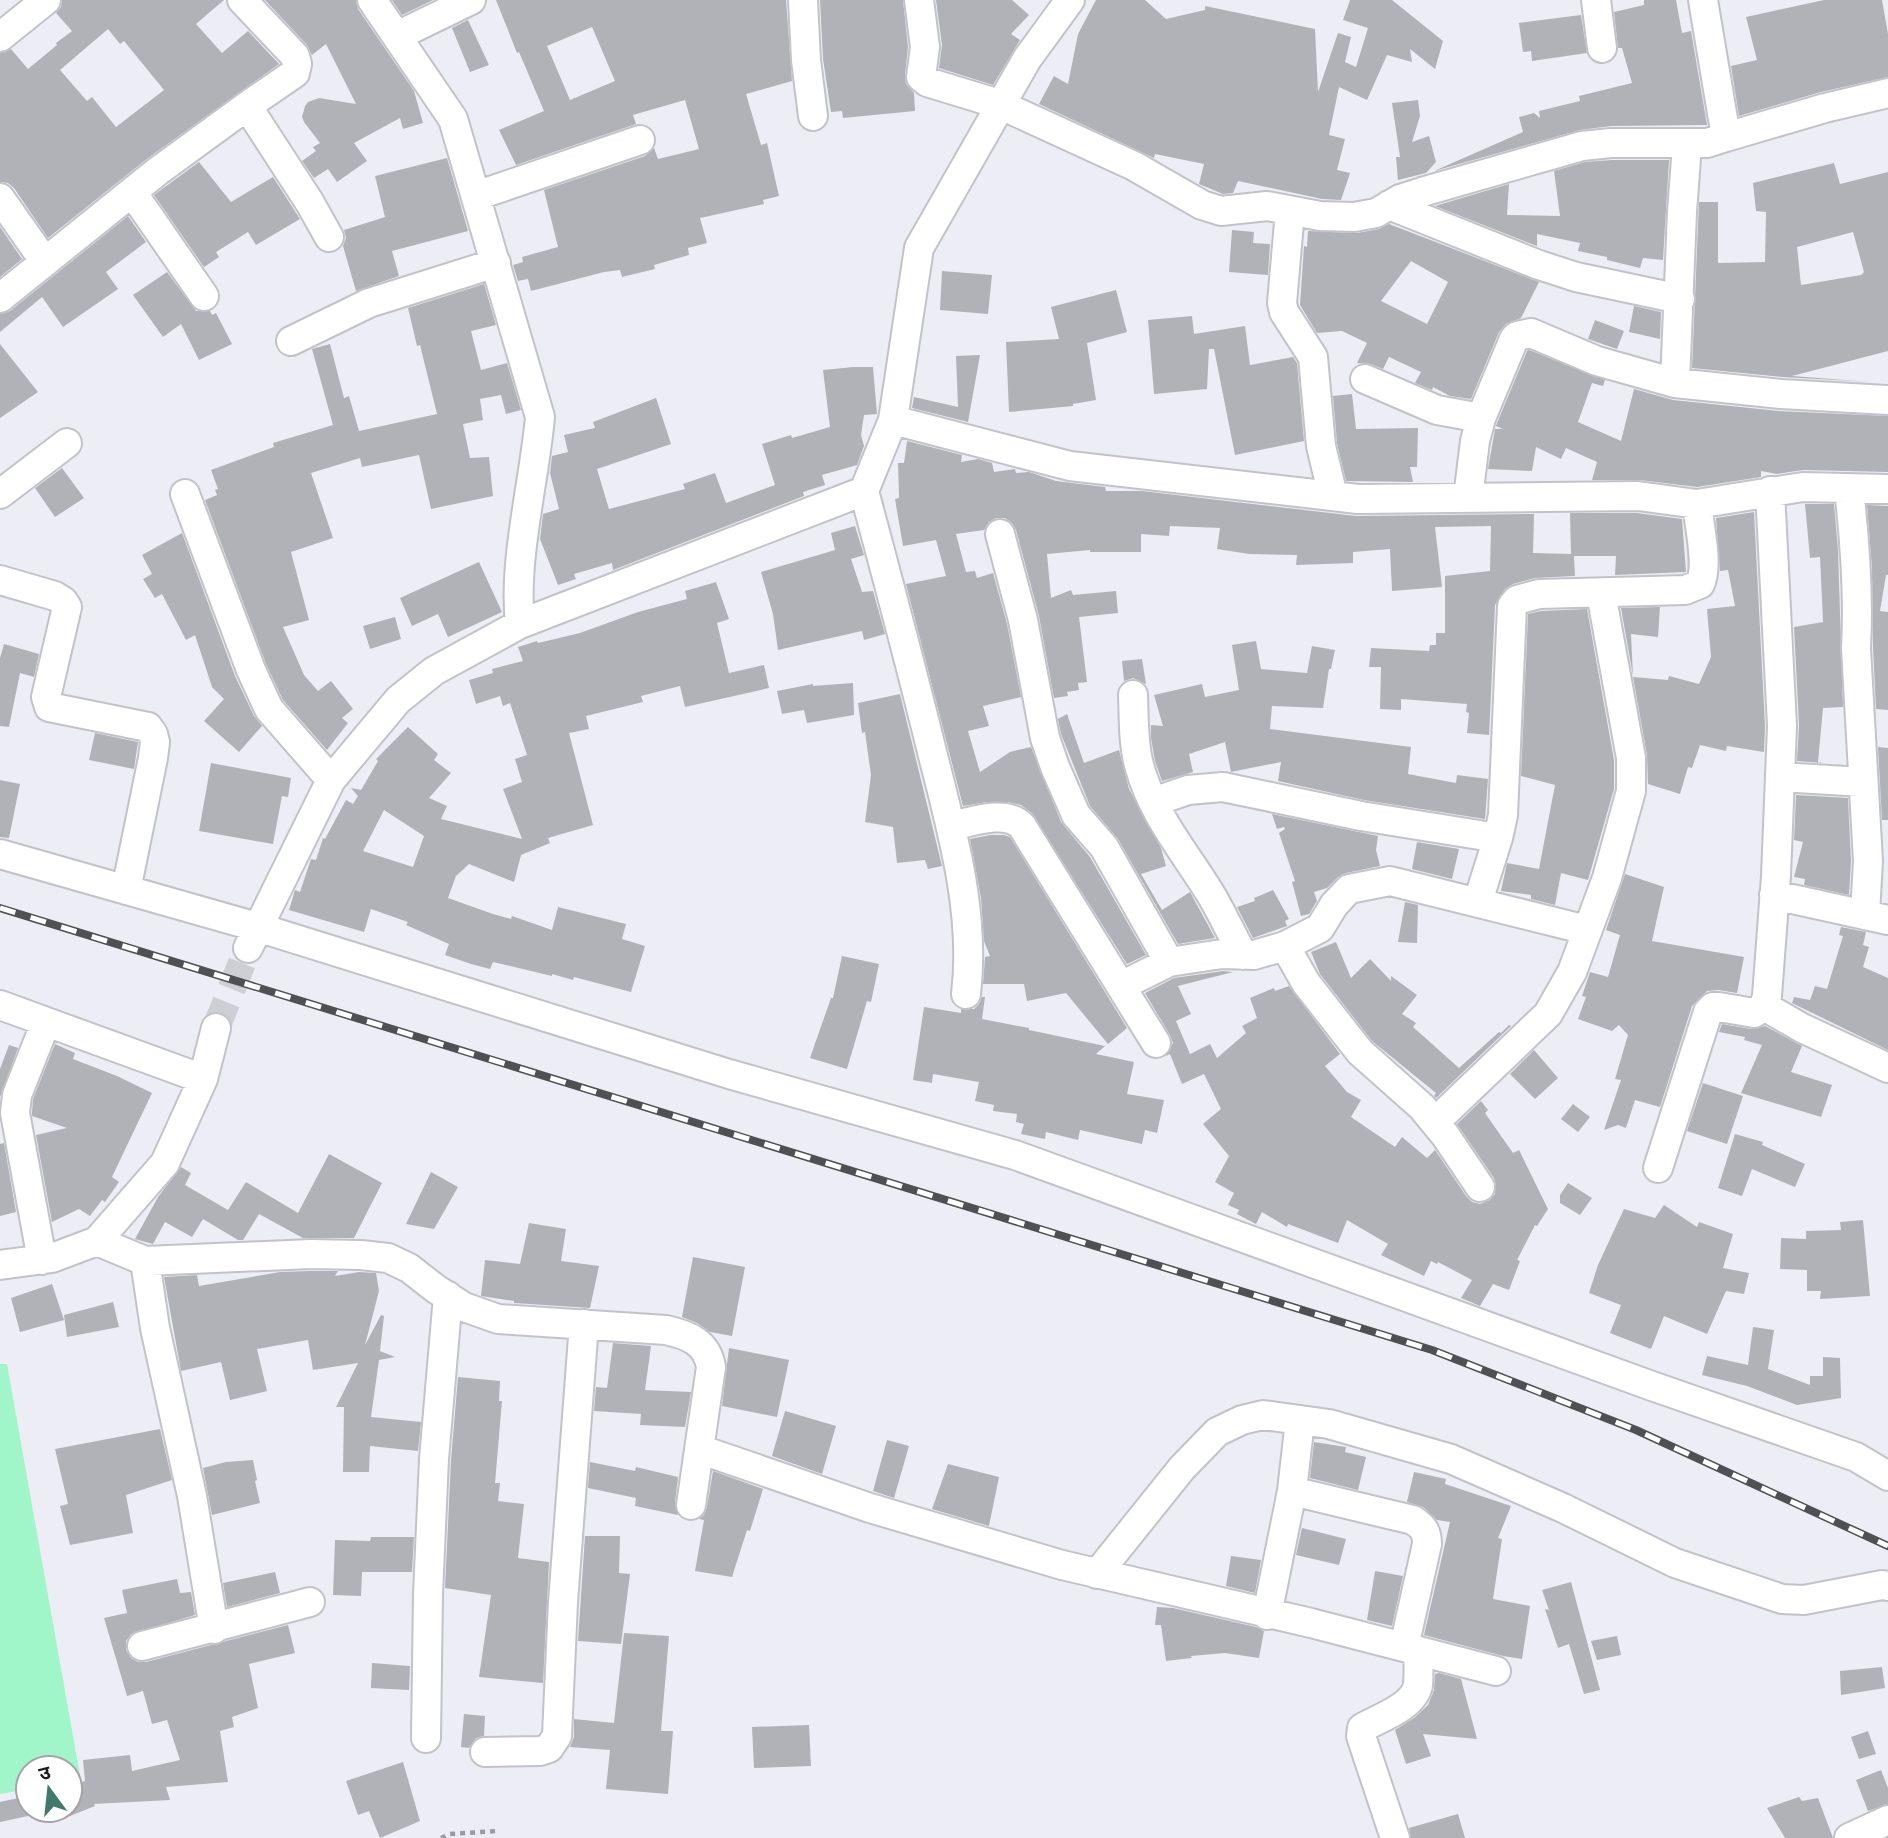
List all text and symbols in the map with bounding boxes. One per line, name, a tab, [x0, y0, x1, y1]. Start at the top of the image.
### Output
north arrow	[14, 1754, 84, 1824]
text: उ	[36, 1759, 54, 1788]

